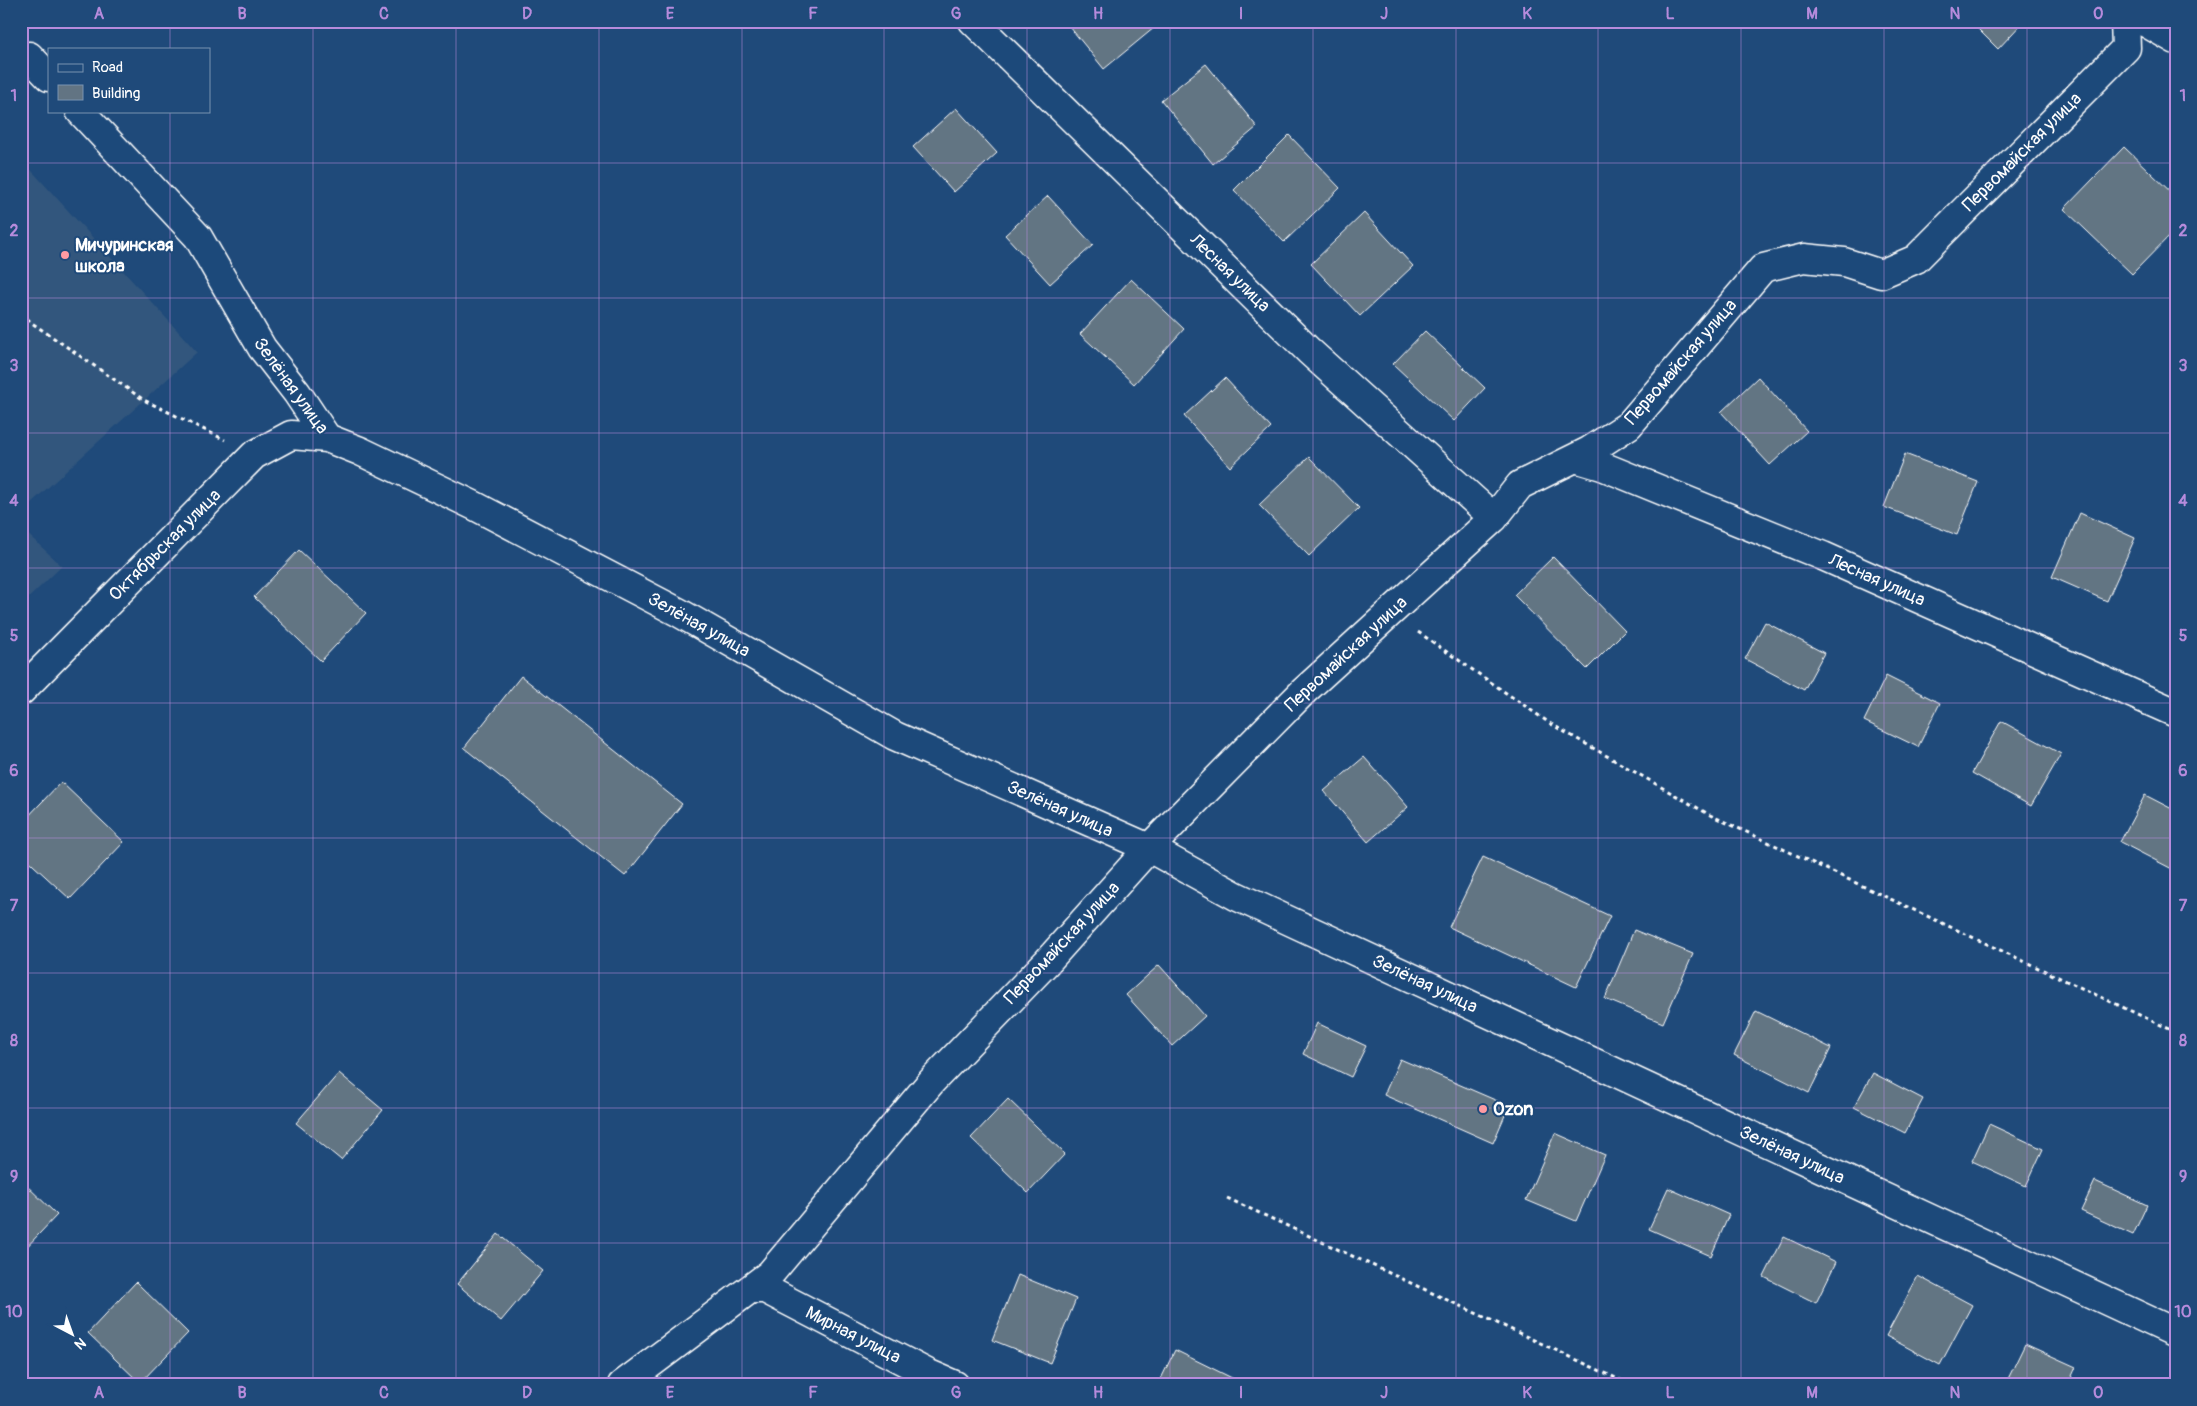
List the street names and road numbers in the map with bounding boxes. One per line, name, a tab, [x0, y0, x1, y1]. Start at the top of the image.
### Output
street label: Первомайская улица	[1957, 87, 2087, 217]
street label: Лесная улица	[1184, 228, 1275, 317]
street label: Первомайская улица	[1620, 294, 1742, 430]
street label: Зелёная улица	[248, 333, 334, 439]
street label: Октябрьская улица	[104, 484, 226, 606]
street label: Лесная улица	[1824, 548, 1929, 612]
street label: Зелёная улица	[644, 587, 754, 663]
street label: Первомайская улица	[1280, 591, 1412, 717]
street label: Зелёная улица	[1004, 775, 1116, 843]
street label: Первомайская улица	[999, 877, 1125, 1009]
street label: Зелёная улица	[1369, 950, 1481, 1018]
street label: Зелёная улица	[1736, 1121, 1848, 1189]
street label: Мирная улица	[801, 1301, 905, 1369]

